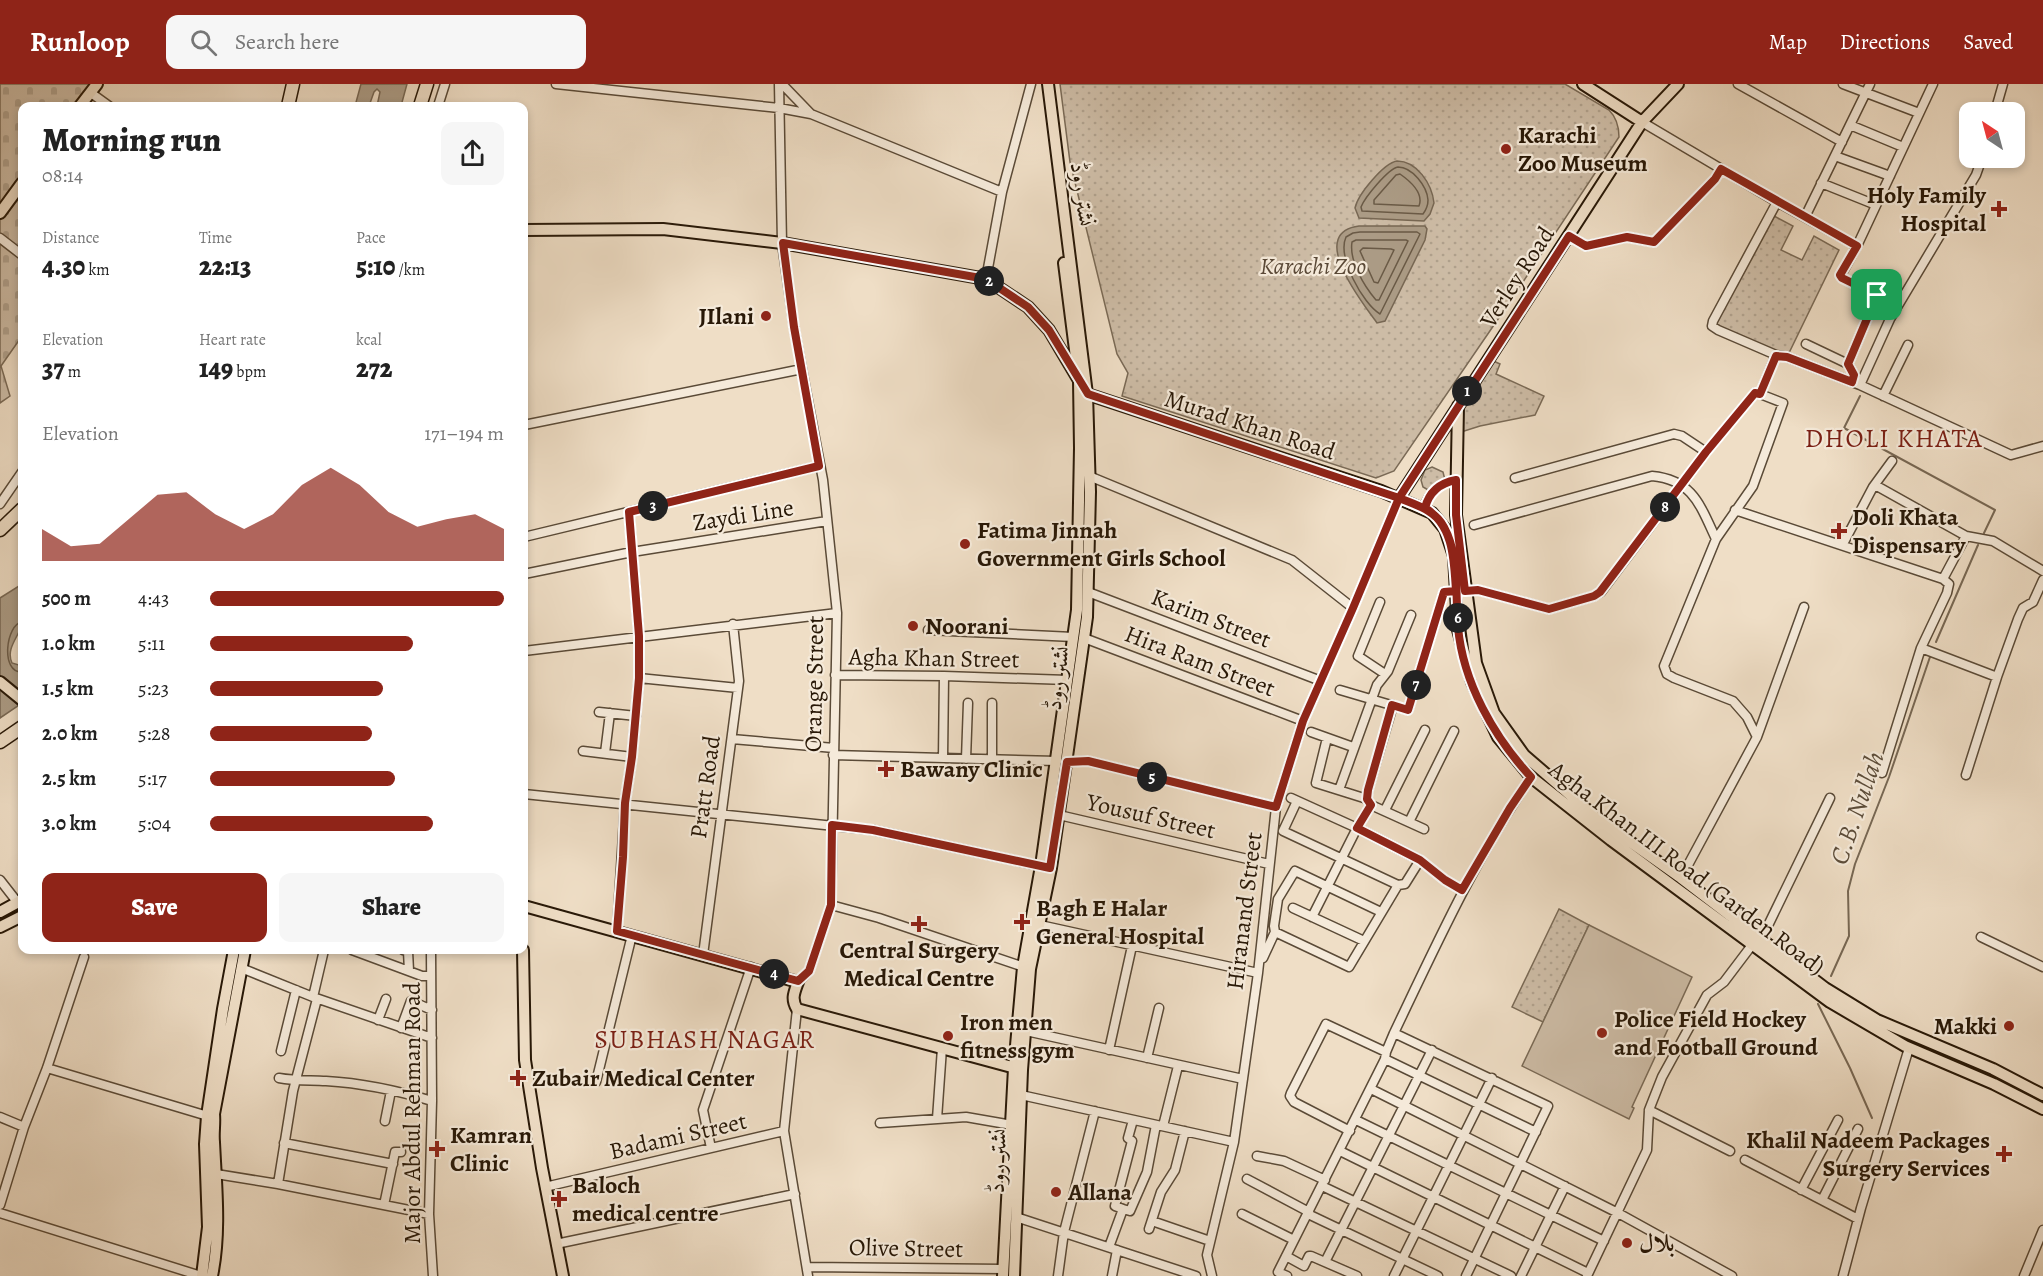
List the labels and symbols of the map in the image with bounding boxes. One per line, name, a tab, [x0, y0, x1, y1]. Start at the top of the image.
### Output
north arrow	[1959, 102, 2025, 168]
place label: Karachi Zoo Museum	[1518, 119, 1648, 179]
marker: Karachi Zoo Museum	[1499, 142, 1513, 156]
street label: نشتر روڈ	[1063, 160, 1103, 228]
place label: Holy Family Hospital	[1867, 179, 1987, 239]
marker: Holy Family Hospital	[1990, 200, 2008, 218]
street label: Verley Road	[1472, 220, 1562, 335]
park label: Karachi Zoo	[1260, 250, 1366, 282]
pin: 2	[974, 266, 1004, 296]
pin	[1851, 269, 1902, 320]
place label: JIlani	[699, 300, 754, 332]
marker: JIlani	[759, 309, 773, 323]
pin: 1	[1452, 376, 1482, 406]
street label: Murad Khan Road	[1161, 382, 1339, 468]
district label: DHOLI KHATA	[1805, 421, 1983, 456]
pin: 3	[638, 491, 668, 521]
street label: Zaydi Line	[690, 491, 796, 539]
pin: 8	[1650, 492, 1680, 522]
place label: Doli Khata Dispensary	[1852, 501, 1966, 561]
place label: Fatima Jinnah Government Girls School	[977, 514, 1226, 574]
marker: Doli Khata Dispensary	[1830, 522, 1848, 540]
marker: Fatima Jinnah Government Girls School	[958, 537, 972, 551]
street label: Karim Street	[1147, 581, 1275, 655]
pin: 6	[1443, 603, 1473, 633]
place label: Noorani	[925, 610, 1008, 642]
street label: Orange Street	[797, 615, 831, 752]
street label: Hira Ram Street	[1120, 618, 1280, 704]
marker: Noorani	[906, 619, 920, 633]
street label: Agha Khan Street	[847, 640, 1020, 675]
street label: نشتر روڈ	[1037, 644, 1077, 712]
pin: 7	[1401, 670, 1431, 700]
street label: Pratt Road	[682, 733, 728, 841]
water label: C.B. Nullah	[1821, 747, 1893, 869]
place label: Bawany Clinic	[900, 753, 1043, 785]
street label: Agha Khan III Road (Garden Road)	[1542, 753, 1832, 982]
marker: Bawany Clinic	[877, 760, 895, 778]
pin: 5	[1137, 762, 1167, 792]
street label: Yousuf Street	[1082, 785, 1219, 846]
street label: Hiranand Street	[1218, 830, 1270, 992]
place label: Bagh E Halar General Hospital	[1036, 892, 1205, 952]
marker: Bagh E Halar General Hospital	[1013, 913, 1031, 931]
marker: Central Surgery Medical Centre	[910, 915, 928, 933]
place label: Central Surgery Medical Centre	[839, 934, 999, 994]
pin: 4	[759, 959, 789, 989]
street label: Major Abdul Rehman Road	[396, 982, 428, 1244]
place label: Police Field Hockey and Football Ground	[1614, 1003, 1818, 1063]
place label: Iron men fitness gym	[960, 1006, 1075, 1066]
place label: Makki	[1934, 1010, 1997, 1042]
marker: Makki	[2002, 1019, 2016, 1033]
district label: SUBHASH NAGAR	[594, 1022, 816, 1057]
marker: Police Field Hockey and Football Ground	[1595, 1026, 1609, 1040]
marker: Iron men fitness gym	[941, 1029, 955, 1043]
place label: Zubair Medical Center	[532, 1062, 755, 1094]
marker: Zubair Medical Center	[509, 1069, 527, 1087]
street label: Badami Street	[606, 1105, 750, 1167]
place label: Kamran Clinic	[450, 1119, 532, 1179]
place label: Khalil Nadeem Packages Surgery Services	[1746, 1124, 1990, 1184]
street label: نشتر روڈ	[980, 1128, 1014, 1194]
marker: Kamran Clinic	[428, 1140, 446, 1158]
marker: Khalil Nadeem Packages Surgery Services	[1995, 1145, 2013, 1163]
place label: Baloch medical centre	[572, 1169, 719, 1229]
place label: Allana	[1067, 1176, 1133, 1208]
marker: Allana	[1049, 1185, 1063, 1199]
marker: Baloch medical centre	[550, 1190, 568, 1208]
place label: بلال	[1639, 1227, 1675, 1259]
street label: Olive Street	[849, 1231, 963, 1265]
marker: بلال	[1620, 1236, 1634, 1250]

